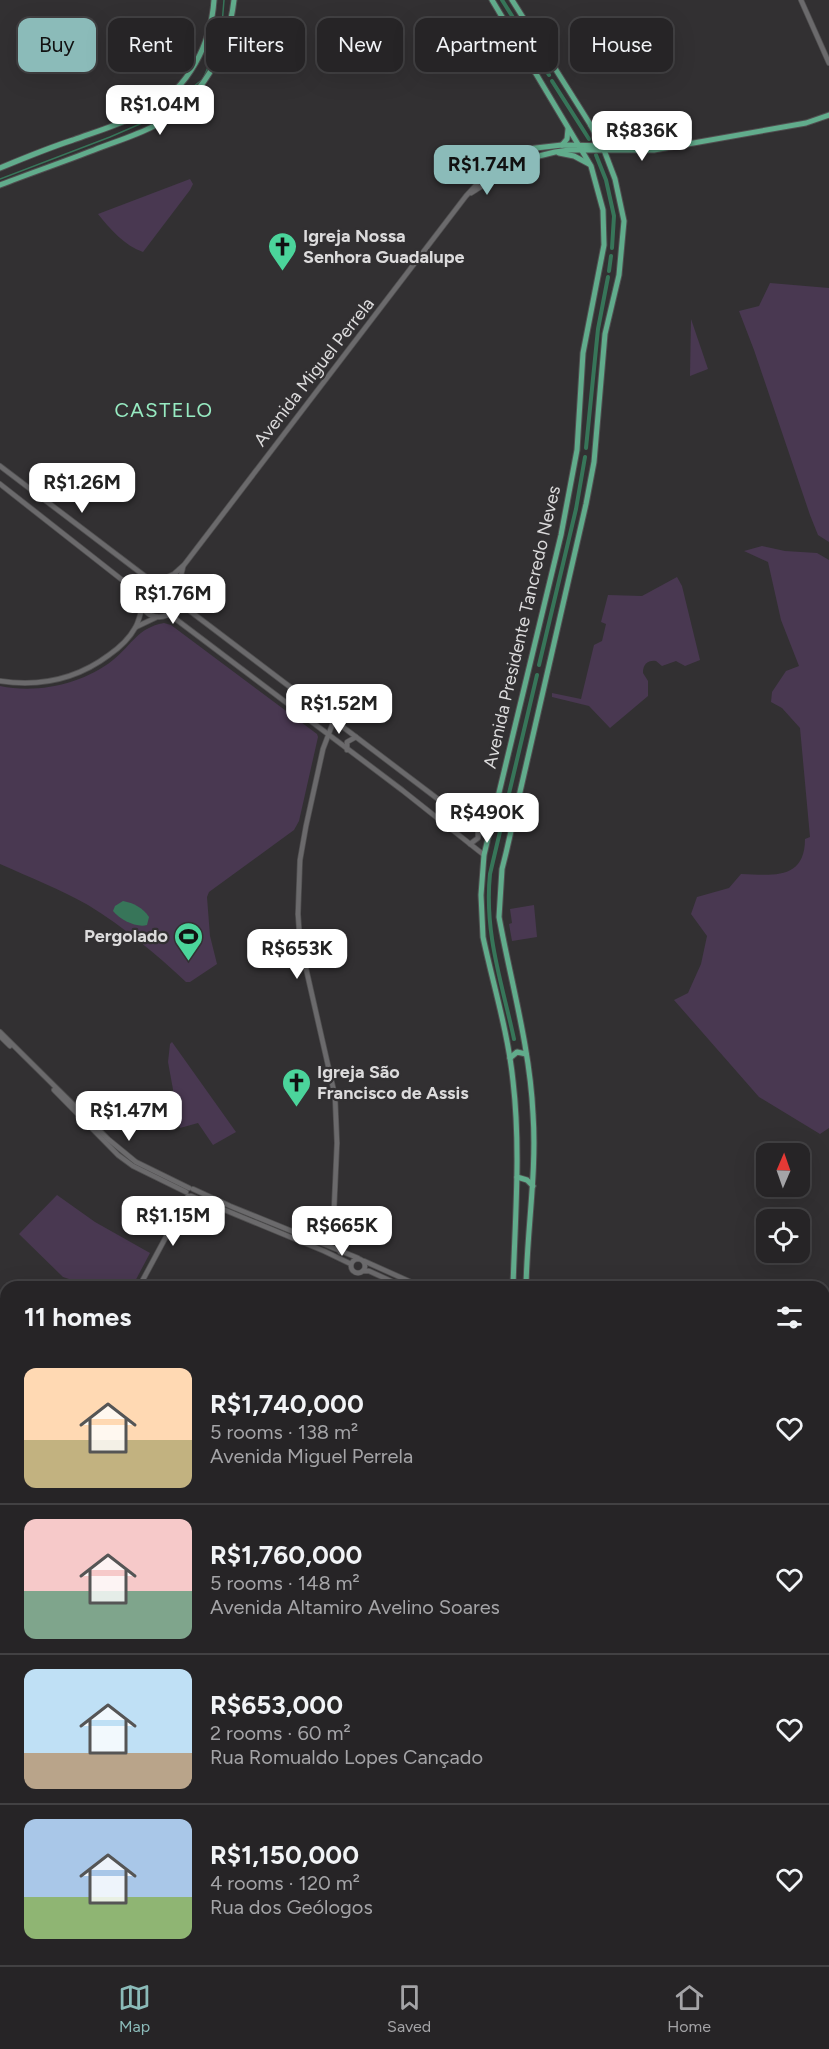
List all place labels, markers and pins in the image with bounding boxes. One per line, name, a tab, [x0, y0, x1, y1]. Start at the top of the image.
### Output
pin: R$1.04M	[105, 85, 215, 136]
pin: R$836K	[593, 111, 691, 162]
pin: R$1.74M	[432, 145, 542, 196]
place label: Igreja Nossa Senhora Guadalupe	[303, 225, 465, 268]
church icon: Igreja Nossa Senhora Guadalupe	[266, 230, 298, 272]
pin: R$1.26M	[27, 463, 137, 514]
pin: R$1.76M	[118, 574, 228, 625]
pin: R$1.52M	[284, 684, 394, 735]
pin: R$490K	[438, 793, 536, 844]
sports icon: Pergolado	[173, 920, 205, 962]
place label: Pergolado	[84, 925, 168, 947]
pin: R$653K	[248, 929, 346, 980]
place label: Igreja São Francisco de Assis	[317, 1061, 469, 1104]
church icon: Igreja São Francisco de Assis	[280, 1066, 312, 1108]
pin: R$1.47M	[74, 1091, 184, 1142]
pin: R$1.15M	[118, 1196, 228, 1247]
pin: R$665K	[293, 1206, 391, 1257]

